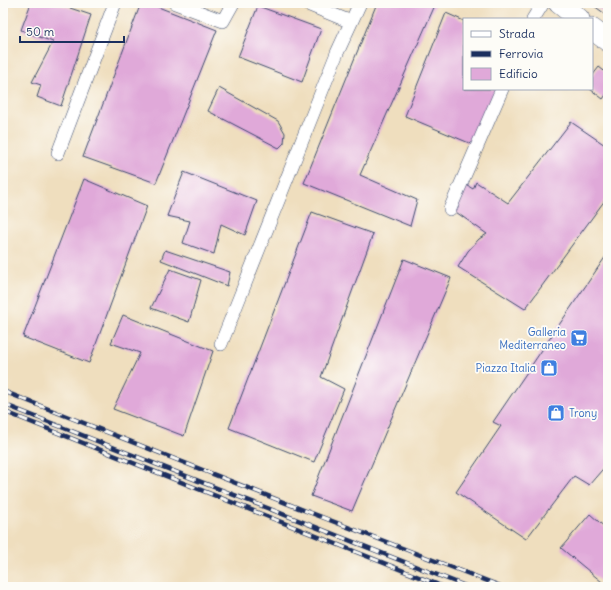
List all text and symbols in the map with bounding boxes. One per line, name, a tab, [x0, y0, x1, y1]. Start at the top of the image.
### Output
scale bar	[20, 18, 124, 44]
legend	[463, 18, 593, 90]
text: 50 m	[26, 24, 55, 39]
text: Strada	[499, 26, 535, 41]
text: Ferrovia	[499, 46, 544, 61]
text: Edificio	[499, 66, 538, 81]
place label: Galleria Mediterraneo	[499, 325, 566, 352]
supermarket icon: Galleria Mediterraneo	[569, 328, 589, 348]
shop icon: Piazza Italia	[539, 358, 559, 378]
place label: Piazza Italia	[476, 361, 536, 375]
shop icon: Trony	[546, 403, 566, 423]
place label: Trony	[569, 406, 597, 420]

